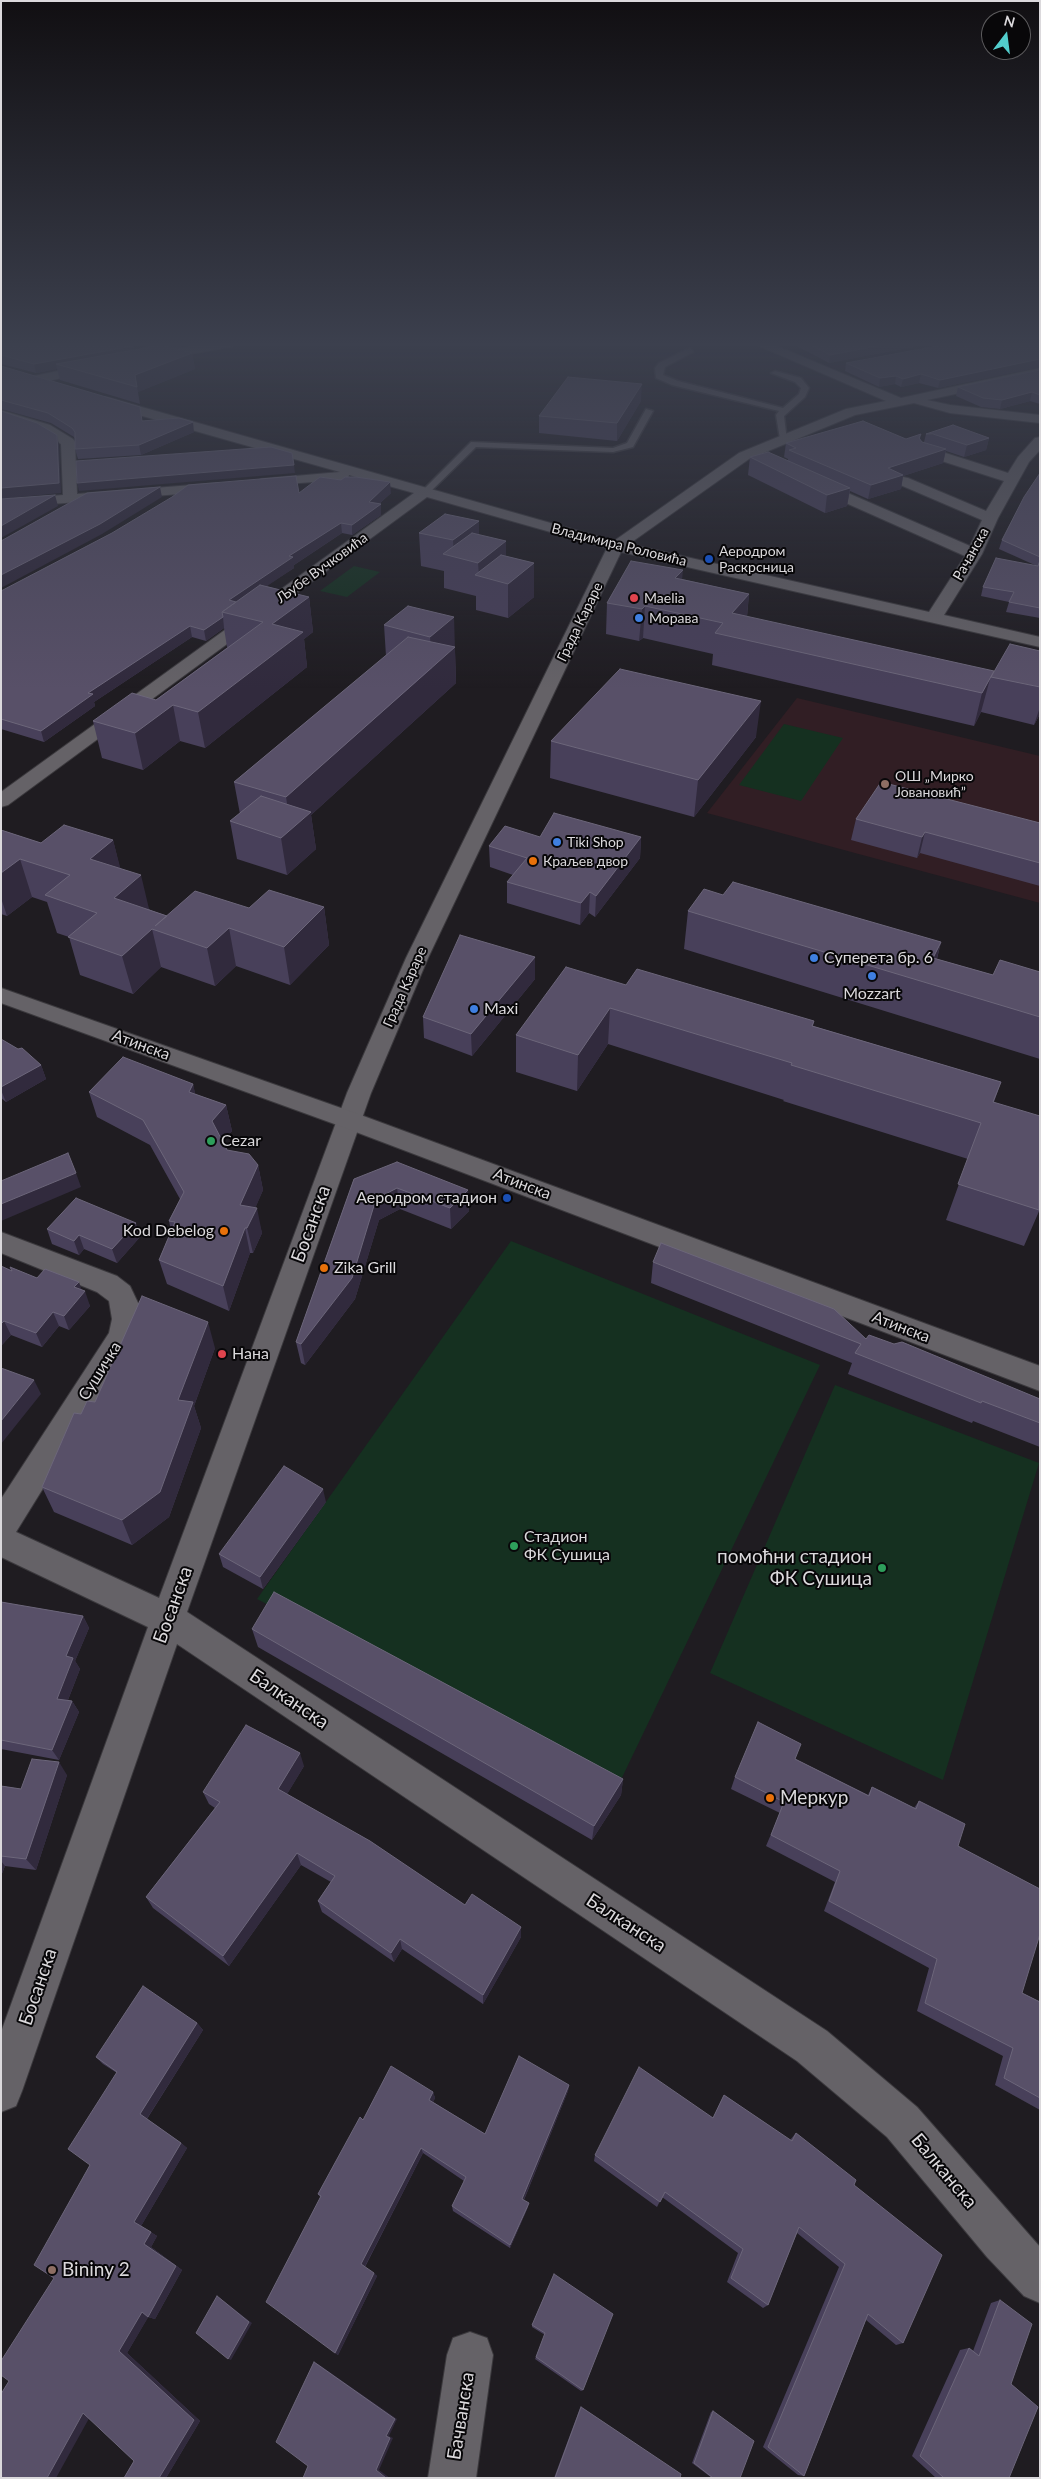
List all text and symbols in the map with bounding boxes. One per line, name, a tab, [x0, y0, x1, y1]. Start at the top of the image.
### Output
north arrow	[981, 10, 1031, 60]
text: N	[1002, 11, 1017, 31]
street label: Владимира Роловића	[550, 520, 688, 570]
street label: Рачанска	[950, 525, 992, 583]
street label: Љубе Вучковића	[273, 529, 371, 607]
place label: Аеродром Раскрсница	[719, 543, 794, 576]
marker: Аеродром Раскрсница	[703, 553, 715, 565]
street label: Града Караре	[554, 580, 606, 664]
place label: Maelia	[644, 590, 685, 606]
marker: Maelia	[628, 592, 640, 604]
place label: Морава	[649, 610, 698, 626]
marker: Морава	[633, 612, 645, 624]
place label: ОШ „Мирко Јовановић”	[895, 768, 974, 800]
marker: ОШ „Мирко Јовановић”	[879, 778, 891, 790]
place label: Tiki Shop	[567, 834, 624, 850]
marker: Tiki Shop	[551, 836, 563, 848]
place label: Краљев двор	[543, 853, 628, 869]
marker: Краљев двор	[527, 855, 539, 867]
street label: Града Караре	[380, 944, 430, 1030]
place label: Суперета бр. 6	[824, 948, 933, 968]
marker: Суперета бр. 6	[808, 952, 820, 964]
marker: Mozzart	[866, 970, 878, 982]
place label: Mozzart	[843, 984, 901, 1004]
place label: Maxi	[484, 999, 518, 1019]
marker: Maxi	[468, 1003, 480, 1015]
street label: Атинска	[109, 1026, 173, 1064]
place label: Cezar	[221, 1131, 261, 1151]
marker: Cezar	[205, 1135, 217, 1147]
street label: Атинска	[491, 1164, 553, 1204]
street label: Босанска	[287, 1182, 335, 1266]
place label: Аеродром стадион	[356, 1188, 497, 1208]
marker: Аеродром стадион	[501, 1192, 513, 1204]
place label: Kod Debelog	[123, 1221, 214, 1241]
marker: Kod Debelog	[218, 1225, 230, 1237]
place label: Zika Grill	[334, 1258, 396, 1278]
marker: Zika Grill	[318, 1262, 330, 1274]
street label: Атинска	[870, 1307, 932, 1347]
street label: Сушичка	[75, 1338, 125, 1404]
place label: Нана	[232, 1344, 269, 1364]
marker: Нана	[216, 1348, 228, 1360]
place label: Стадион ФК Сушица	[524, 1527, 610, 1565]
marker: Стадион ФК Сушица	[508, 1540, 520, 1552]
place label: помоћни стадион ФК Сушица	[717, 1546, 872, 1590]
marker: помоћни стадион ФК Сушица	[876, 1562, 888, 1574]
street label: Босанска	[149, 1563, 197, 1647]
street label: Балканска	[245, 1664, 333, 1734]
place label: Меркур	[780, 1787, 848, 1809]
marker: Меркур	[764, 1792, 776, 1804]
street label: Балканска	[582, 1889, 670, 1957]
street label: Босанска	[14, 1945, 62, 2029]
street label: Балканска	[906, 2129, 982, 2213]
place label: Bininy 2	[62, 2259, 130, 2281]
marker: Bininy 2	[46, 2264, 58, 2276]
street label: Бачванска	[443, 2370, 479, 2462]

